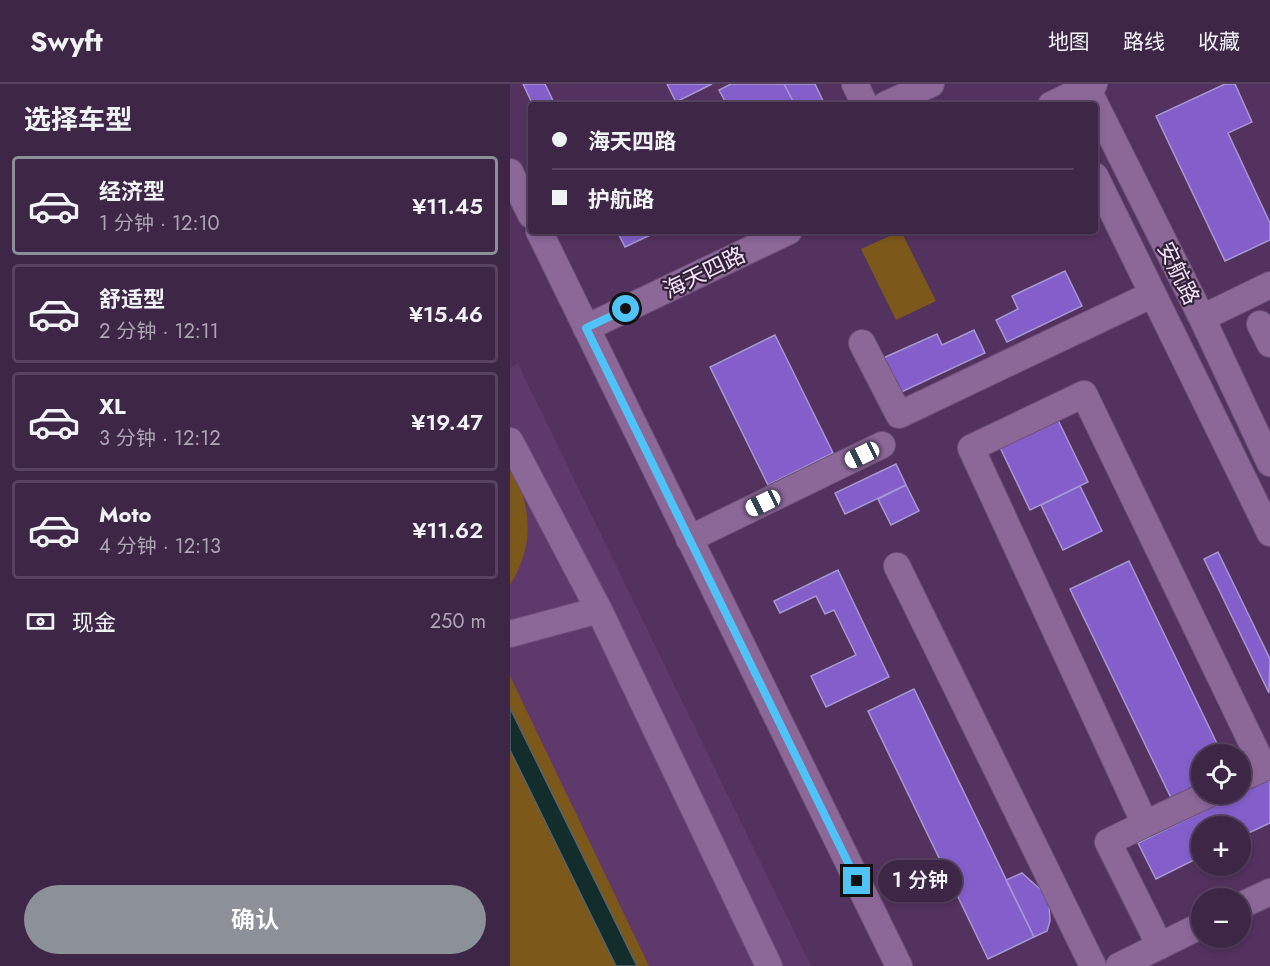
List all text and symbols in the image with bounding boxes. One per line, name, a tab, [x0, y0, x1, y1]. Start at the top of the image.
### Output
text: Swyft	[30, 21, 103, 62]
text: 地图	[1048, 27, 1090, 57]
text: 路线	[1123, 27, 1165, 57]
text: 收藏	[1198, 27, 1240, 57]
text: 选择车型	[24, 100, 132, 139]
text: 海天四路	[588, 125, 676, 157]
text: 经济型	[99, 175, 165, 207]
icon: car	[27, 179, 81, 233]
text: 护航路	[588, 183, 654, 215]
text: ¥11.45	[412, 190, 483, 222]
text: 1 分钟 · 12:10	[99, 209, 219, 238]
street label: 安航路	[1150, 236, 1208, 310]
street label: 海天四路	[657, 238, 751, 306]
text: 舒适型	[99, 283, 165, 315]
icon: car	[27, 287, 81, 341]
route start	[612, 295, 639, 322]
text: ¥15.46	[409, 298, 483, 330]
text: 2 分钟 · 12:11	[99, 317, 219, 346]
text: XL	[99, 390, 126, 422]
icon: car	[27, 395, 81, 449]
text: ¥19.47	[411, 406, 483, 438]
text: 3 分钟 · 12:12	[99, 424, 221, 453]
car	[842, 439, 882, 471]
car	[743, 487, 783, 519]
text: Moto	[99, 498, 152, 530]
icon: car	[27, 503, 81, 557]
text: ¥11.62	[412, 514, 483, 546]
text: 4 分钟 · 12:13	[99, 532, 221, 561]
icon: cash	[24, 605, 57, 638]
text: 现金	[72, 606, 116, 638]
text: 250 m	[430, 607, 486, 636]
map controls	[1191, 744, 1251, 948]
button: locate	[1191, 744, 1251, 804]
button: +	[1191, 816, 1251, 876]
callout: 1 分钟	[878, 860, 962, 902]
text: 1 分钟	[892, 866, 948, 895]
route end	[843, 867, 870, 894]
button: 确认	[24, 885, 486, 954]
button: −	[1191, 888, 1251, 948]

